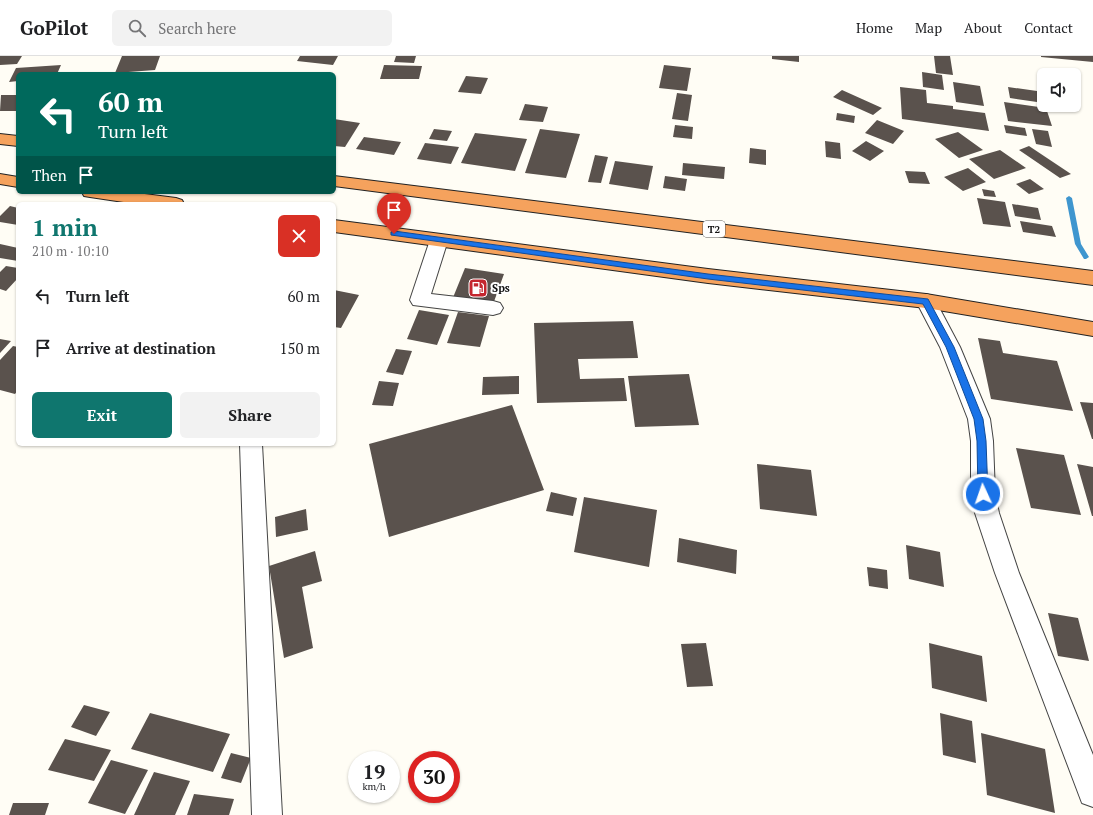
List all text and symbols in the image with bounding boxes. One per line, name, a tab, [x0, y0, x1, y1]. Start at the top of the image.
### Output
search box	[112, 10, 392, 46]
text: GoPilot	[20, 15, 88, 40]
icon: search	[126, 17, 148, 39]
text: Search here	[158, 18, 236, 38]
text: Home	[856, 18, 893, 37]
text: Map	[915, 18, 942, 37]
text: About	[964, 18, 1002, 37]
text: Contact	[1024, 18, 1073, 37]
map controls	[1037, 68, 1081, 112]
button: sound	[1037, 68, 1081, 112]
text: 60 m	[98, 83, 163, 120]
icon: left	[32, 88, 84, 140]
text: Turn left	[98, 119, 168, 143]
icon: arrive	[75, 164, 97, 186]
text: Then	[32, 165, 67, 185]
pin	[377, 193, 411, 234]
icon: arrive	[383, 199, 405, 221]
text: 1 min	[32, 211, 98, 243]
button: close	[278, 215, 320, 257]
road number: T2	[703, 221, 725, 237]
text: 210 m · 10:10	[32, 242, 109, 260]
fuel station icon: Sps	[467, 277, 489, 299]
place label: Sps	[492, 281, 510, 295]
icon: left	[32, 285, 54, 307]
text: Turn left	[66, 286, 130, 306]
text: 60 m	[287, 286, 320, 306]
icon: arrive	[32, 337, 54, 359]
text: Arrive at destination	[66, 338, 216, 358]
text: 150 m	[279, 338, 320, 358]
button: Exit	[32, 392, 172, 438]
button: Share	[180, 392, 320, 438]
position arrow	[962, 473, 1004, 515]
speed limit sign: 30	[408, 751, 460, 803]
text: 19	[363, 758, 385, 785]
text: km/h	[362, 780, 386, 793]

